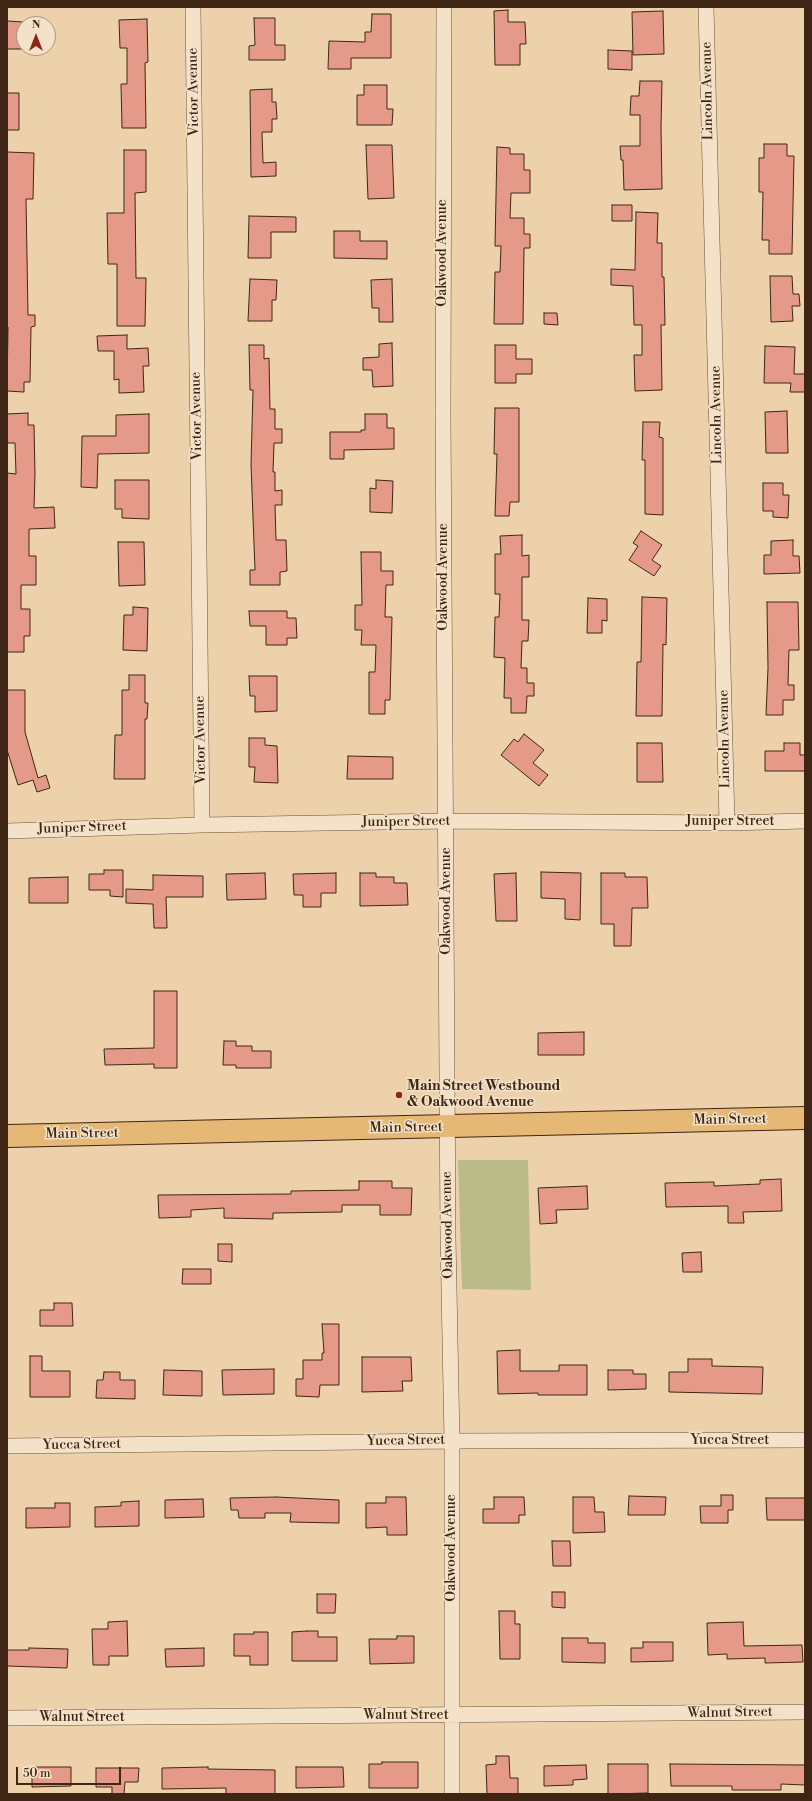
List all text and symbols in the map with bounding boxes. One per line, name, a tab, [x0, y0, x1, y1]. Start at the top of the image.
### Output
north arrow	[16, 16, 56, 56]
text: N	[32, 18, 40, 32]
street label: Lincoln Avenue	[699, 42, 717, 140]
street label: Victor Avenue	[185, 48, 203, 136]
street label: Oakwood Avenue	[435, 199, 451, 307]
street label: Lincoln Avenue	[708, 366, 726, 464]
street label: Victor Avenue	[188, 372, 206, 460]
street label: Oakwood Avenue	[436, 523, 452, 631]
street label: Lincoln Avenue	[716, 690, 734, 788]
street label: Victor Avenue	[192, 696, 210, 784]
street label: Juniper Street	[361, 813, 451, 831]
street label: Juniper Street	[685, 814, 775, 830]
street label: Juniper Street	[37, 818, 127, 838]
street label: Oakwood Avenue	[439, 847, 455, 955]
place label: Main Street Westbound & Oakwood Avenue	[407, 1079, 560, 1112]
marker: Main Street Westbound & Oakwood Avenue	[394, 1090, 404, 1100]
street label: Main Street	[693, 1111, 767, 1129]
street label: Main Street	[369, 1119, 443, 1137]
street label: Main Street	[45, 1125, 119, 1143]
street label: Oakwood Avenue	[439, 1171, 457, 1279]
street label: Yucca Street	[367, 1432, 445, 1450]
street label: Yucca Street	[691, 1433, 769, 1449]
street label: Yucca Street	[43, 1436, 121, 1454]
street label: Oakwood Avenue	[444, 1494, 460, 1602]
street label: Walnut Street	[687, 1704, 773, 1722]
street label: Walnut Street	[363, 1708, 449, 1724]
street label: Walnut Street	[39, 1710, 125, 1726]
scale bar	[18, 1759, 123, 1785]
text: 50 m	[23, 1766, 51, 1781]

